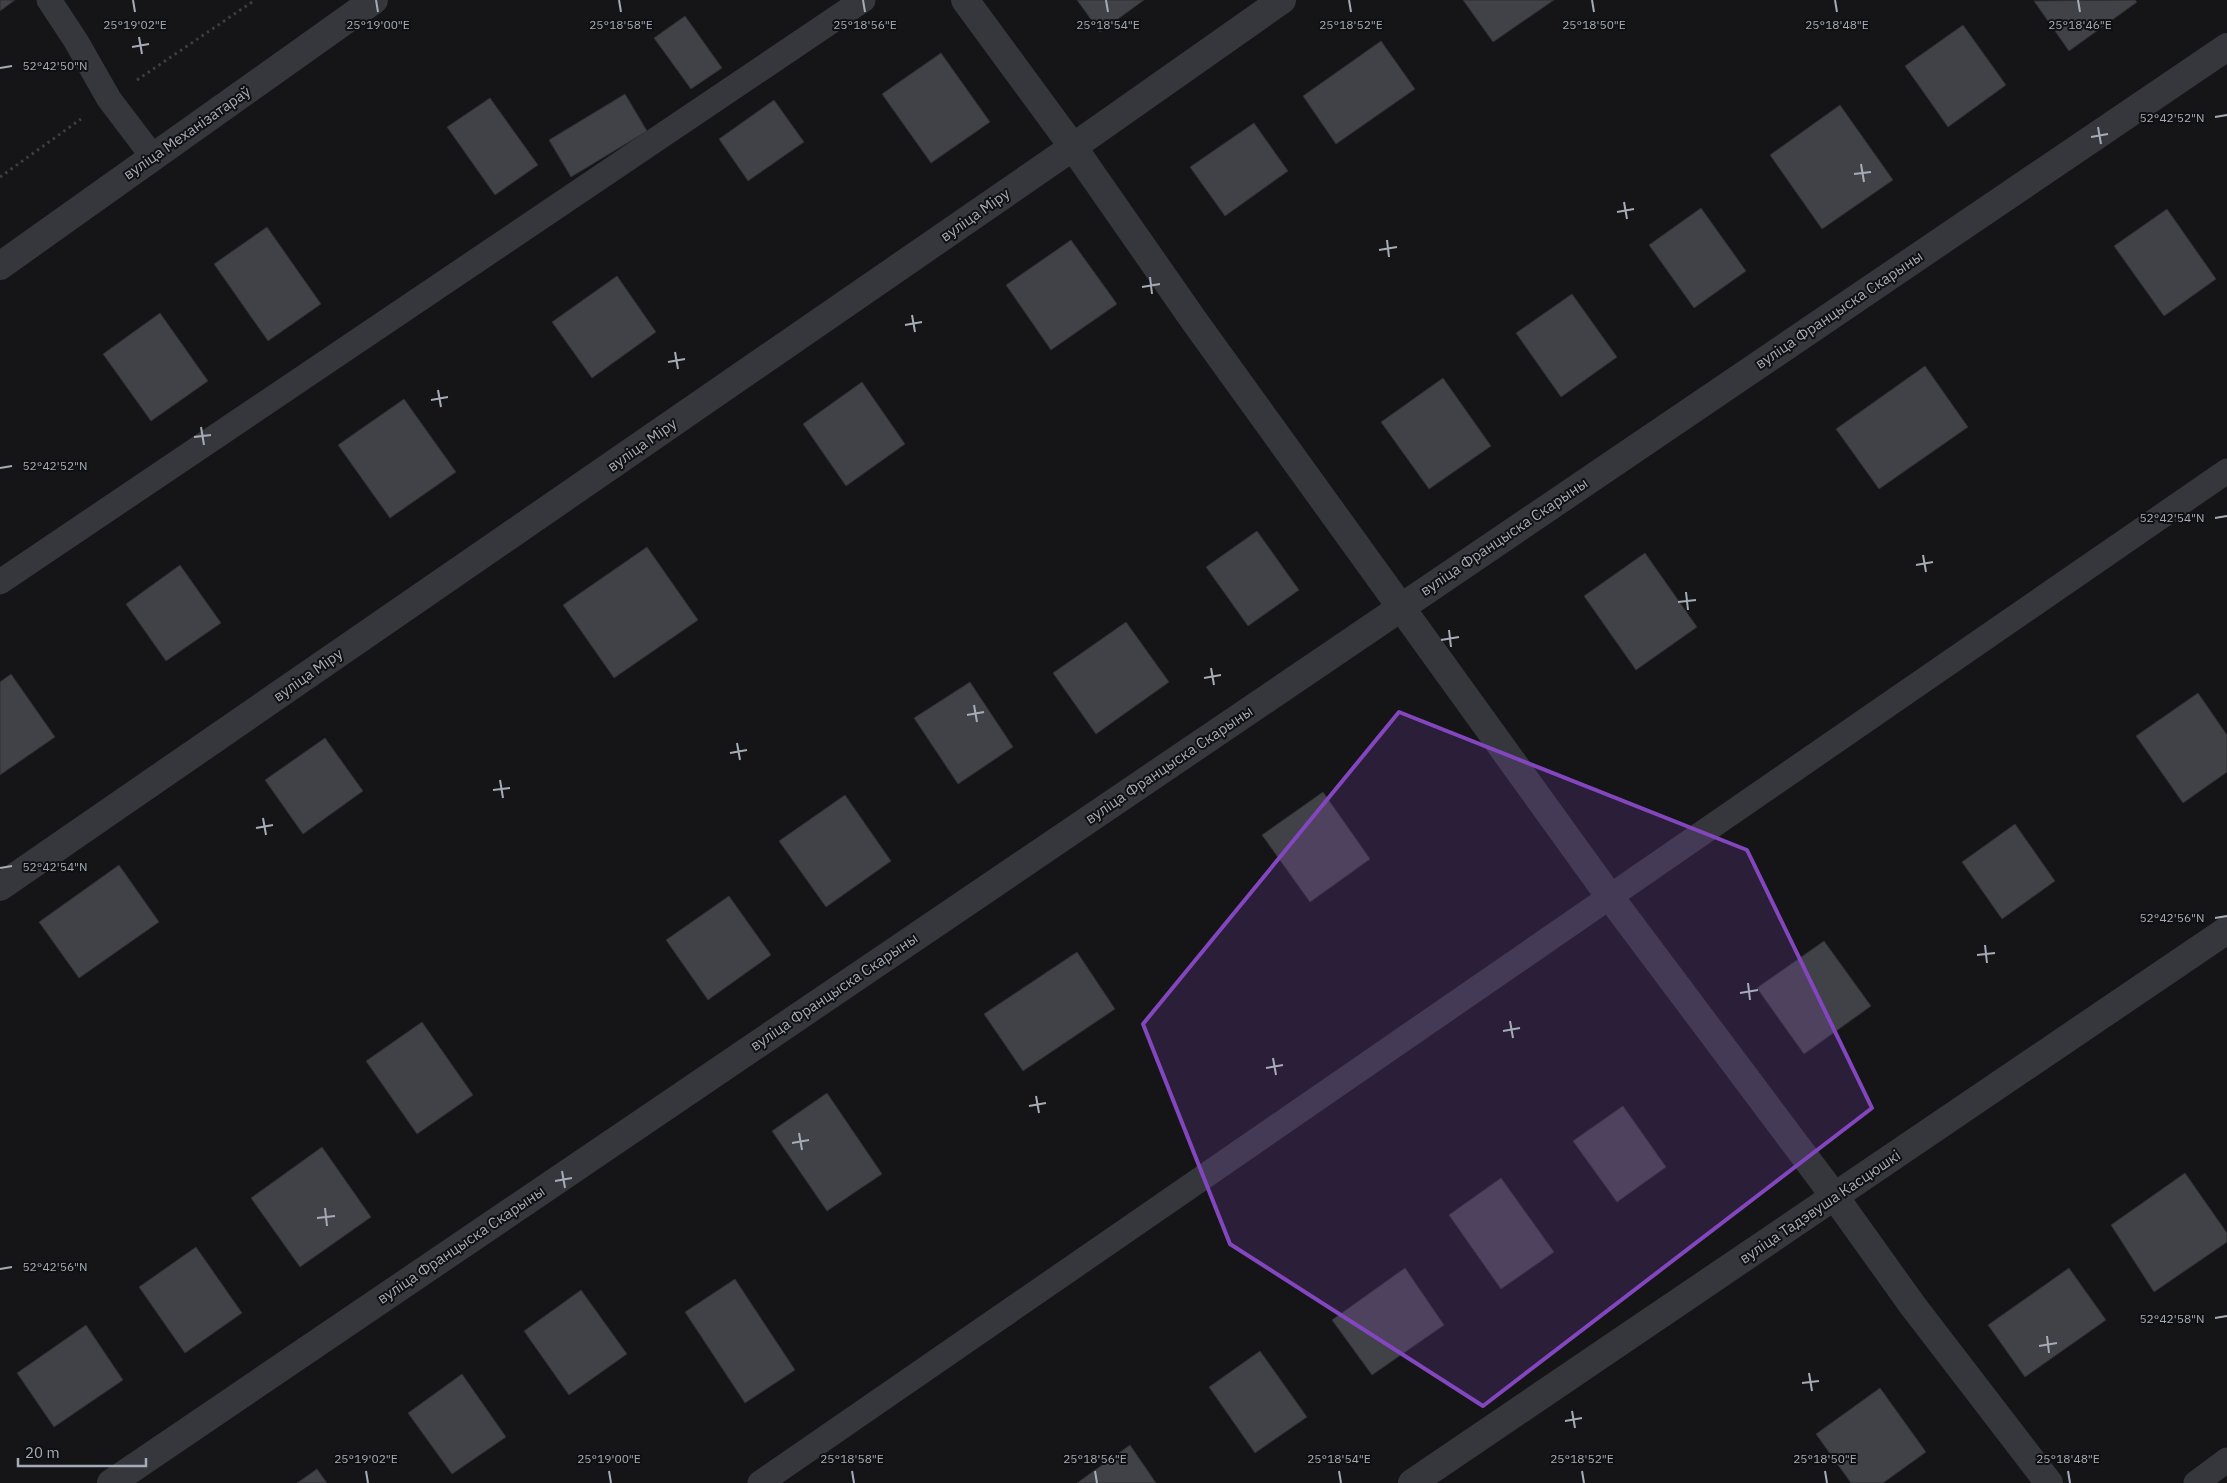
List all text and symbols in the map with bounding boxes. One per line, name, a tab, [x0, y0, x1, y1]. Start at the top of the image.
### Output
text: 25°19'02"E	[103, 17, 167, 32]
text: 25°19'00"E	[346, 17, 410, 32]
text: 25°18'58"E	[589, 17, 653, 32]
text: 25°18'56"E	[833, 17, 897, 32]
text: 25°18'54"E	[1076, 17, 1140, 32]
text: 25°18'52"E	[1319, 17, 1383, 32]
text: 25°18'50"E	[1562, 17, 1626, 32]
text: 25°18'48"E	[1805, 17, 1869, 32]
text: 25°18'46"E	[2048, 17, 2112, 32]
text: 52°42'50"N	[22, 58, 88, 73]
street label: вуліца Механізатараў	[119, 81, 254, 184]
text: 52°42'52"N	[2139, 110, 2205, 125]
street label: вуліца Міру	[936, 183, 1013, 245]
street label: вуліца Францыска Скарыны	[1751, 246, 1926, 373]
street label: вуліца Міру	[603, 413, 680, 475]
text: 52°42'52"N	[22, 458, 88, 473]
street label: вуліца Францыска Скарыны	[1416, 473, 1591, 600]
text: 52°42'54"N	[2139, 510, 2205, 525]
street label: вуліца Міру	[269, 643, 346, 705]
street label: вуліца Францыска Скарыны	[1081, 701, 1256, 828]
text: 52°42'54"N	[22, 859, 88, 874]
text: 52°42'56"N	[2139, 910, 2205, 925]
street label: вуліца Францыска Скарыны	[746, 928, 921, 1055]
street label: вуліца Тадэвуша Касцюшкі	[1736, 1146, 1904, 1268]
street label: вуліца Францыска Скарыны	[373, 1181, 548, 1308]
text: 52°42'56"N	[22, 1259, 88, 1274]
text: 52°42'58"N	[2139, 1311, 2205, 1326]
scale bar	[18, 1436, 145, 1468]
text: 20 m	[25, 1443, 60, 1462]
text: 25°19'02"E	[334, 1451, 398, 1466]
text: 25°19'00"E	[577, 1451, 641, 1466]
text: 25°18'58"E	[820, 1451, 884, 1466]
text: 25°18'56"E	[1063, 1451, 1127, 1466]
text: 25°18'54"E	[1307, 1451, 1371, 1466]
text: 25°18'52"E	[1550, 1451, 1614, 1466]
text: 25°18'50"E	[1793, 1451, 1857, 1466]
text: 25°18'48"E	[2036, 1451, 2100, 1466]

